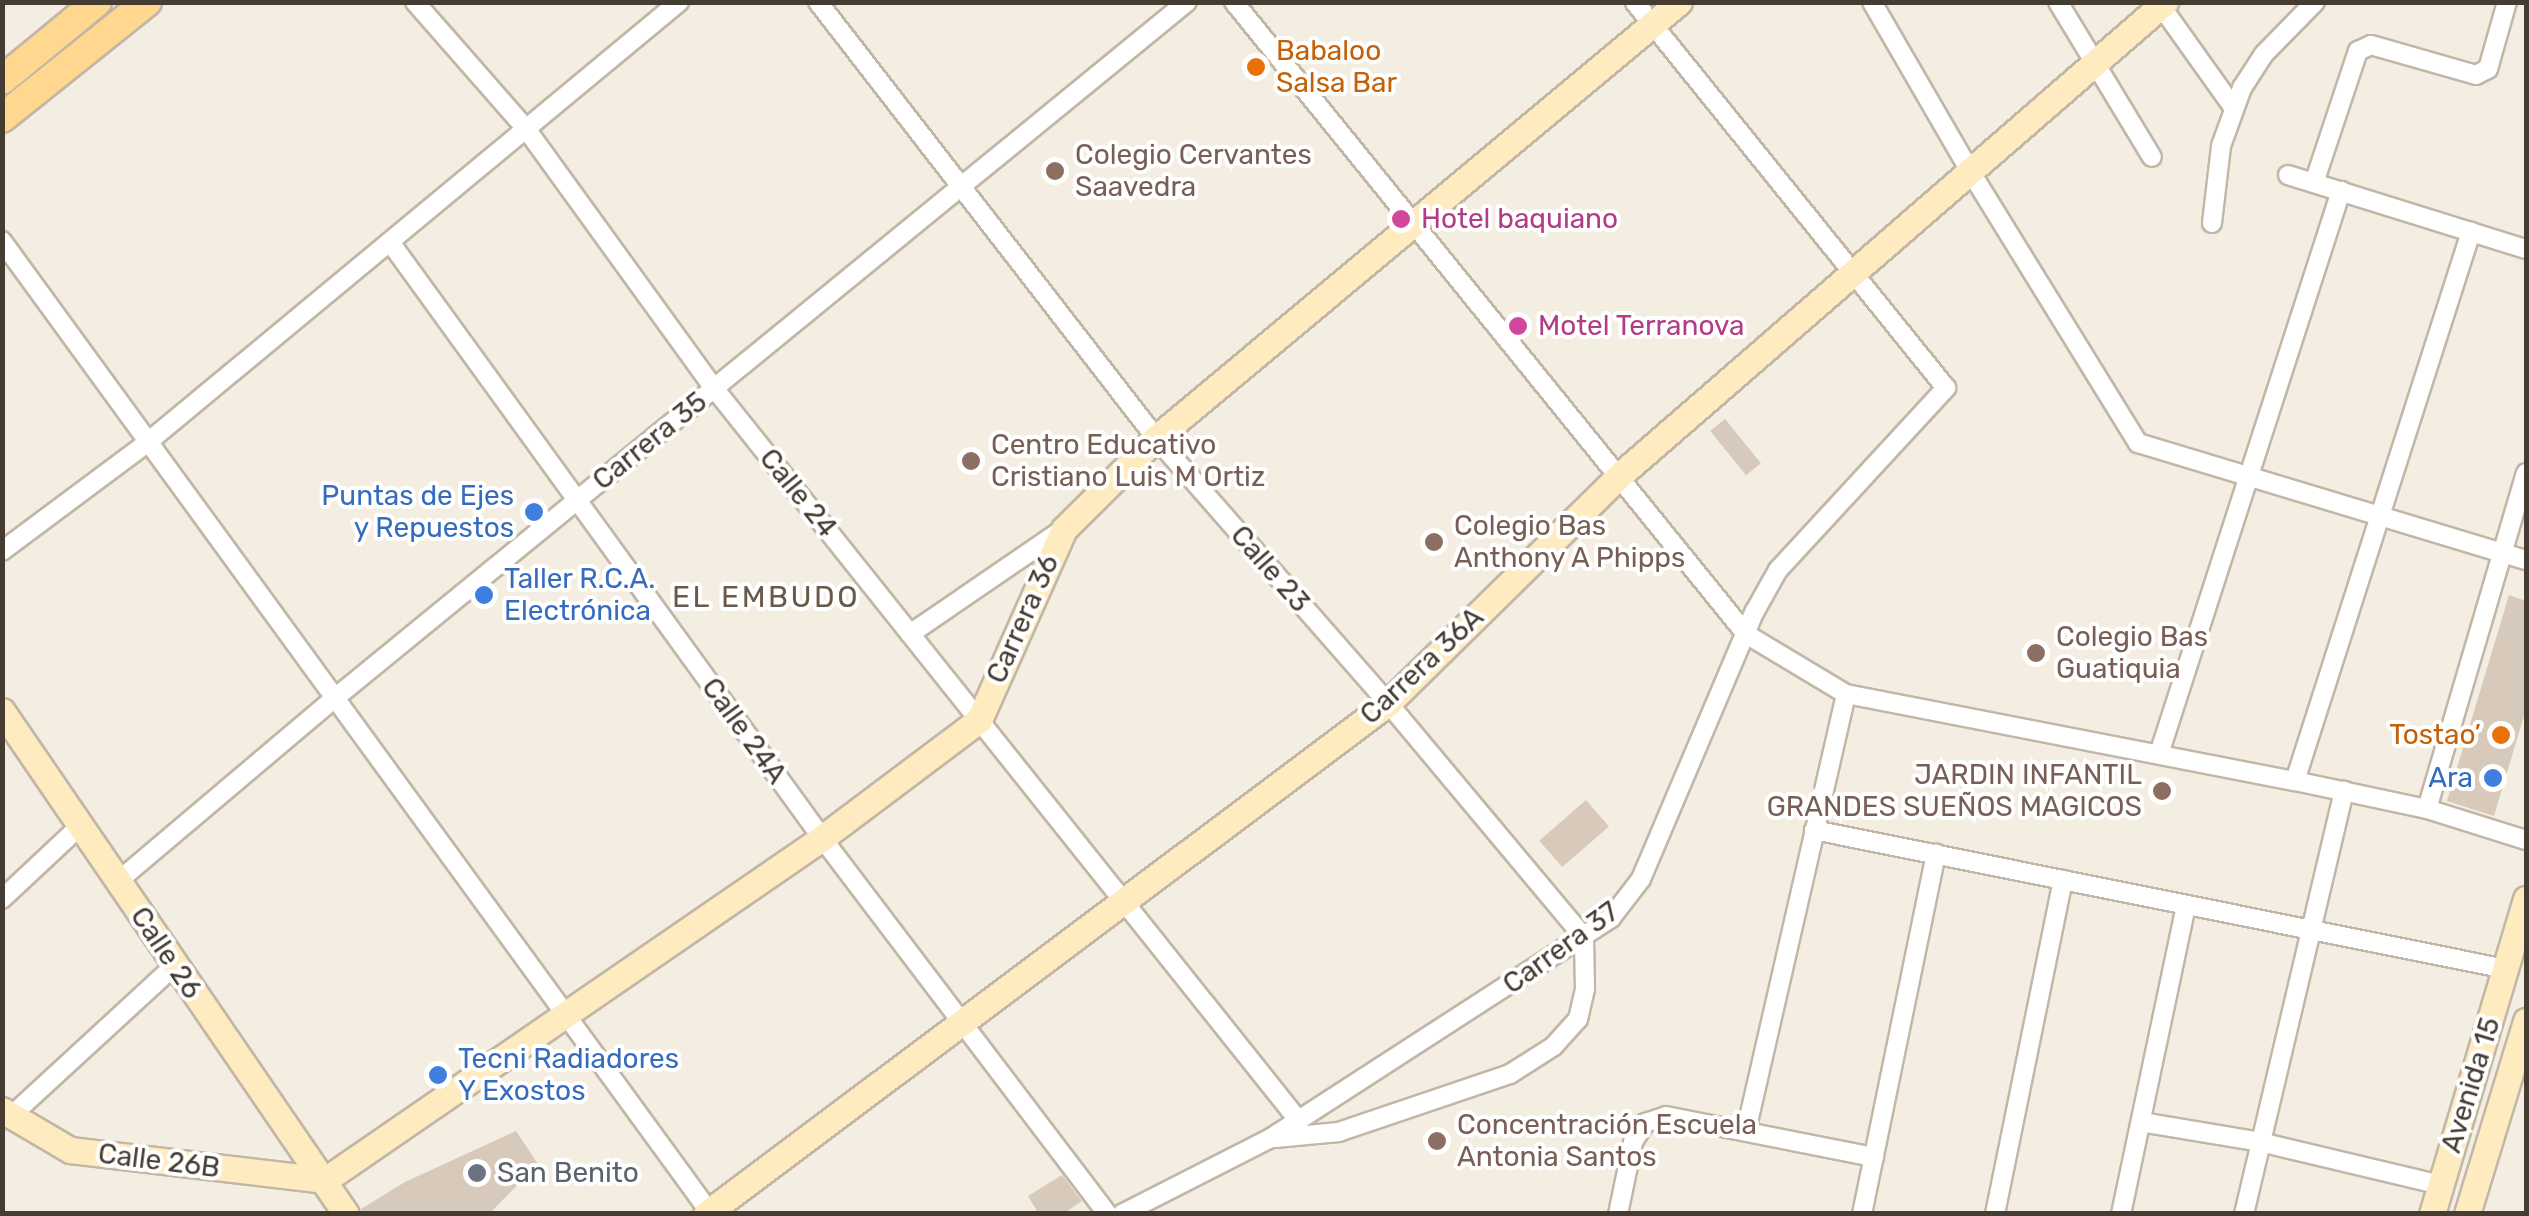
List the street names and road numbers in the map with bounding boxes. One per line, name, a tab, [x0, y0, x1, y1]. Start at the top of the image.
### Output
street label: Carrera 35	[586, 385, 714, 497]
street label: Calle 24	[752, 442, 844, 544]
street label: Calle 23	[1223, 519, 1317, 619]
street label: Carrera 36	[980, 549, 1066, 689]
street label: Carrera 36A	[1354, 601, 1490, 731]
street label: Calle 24A	[694, 672, 794, 790]
street label: Carrera 37	[1497, 895, 1625, 1001]
street label: Calle 26	[123, 901, 209, 1005]
street label: Avenida 15	[2434, 1013, 2508, 1157]
street label: Calle 26B	[96, 1137, 222, 1185]

